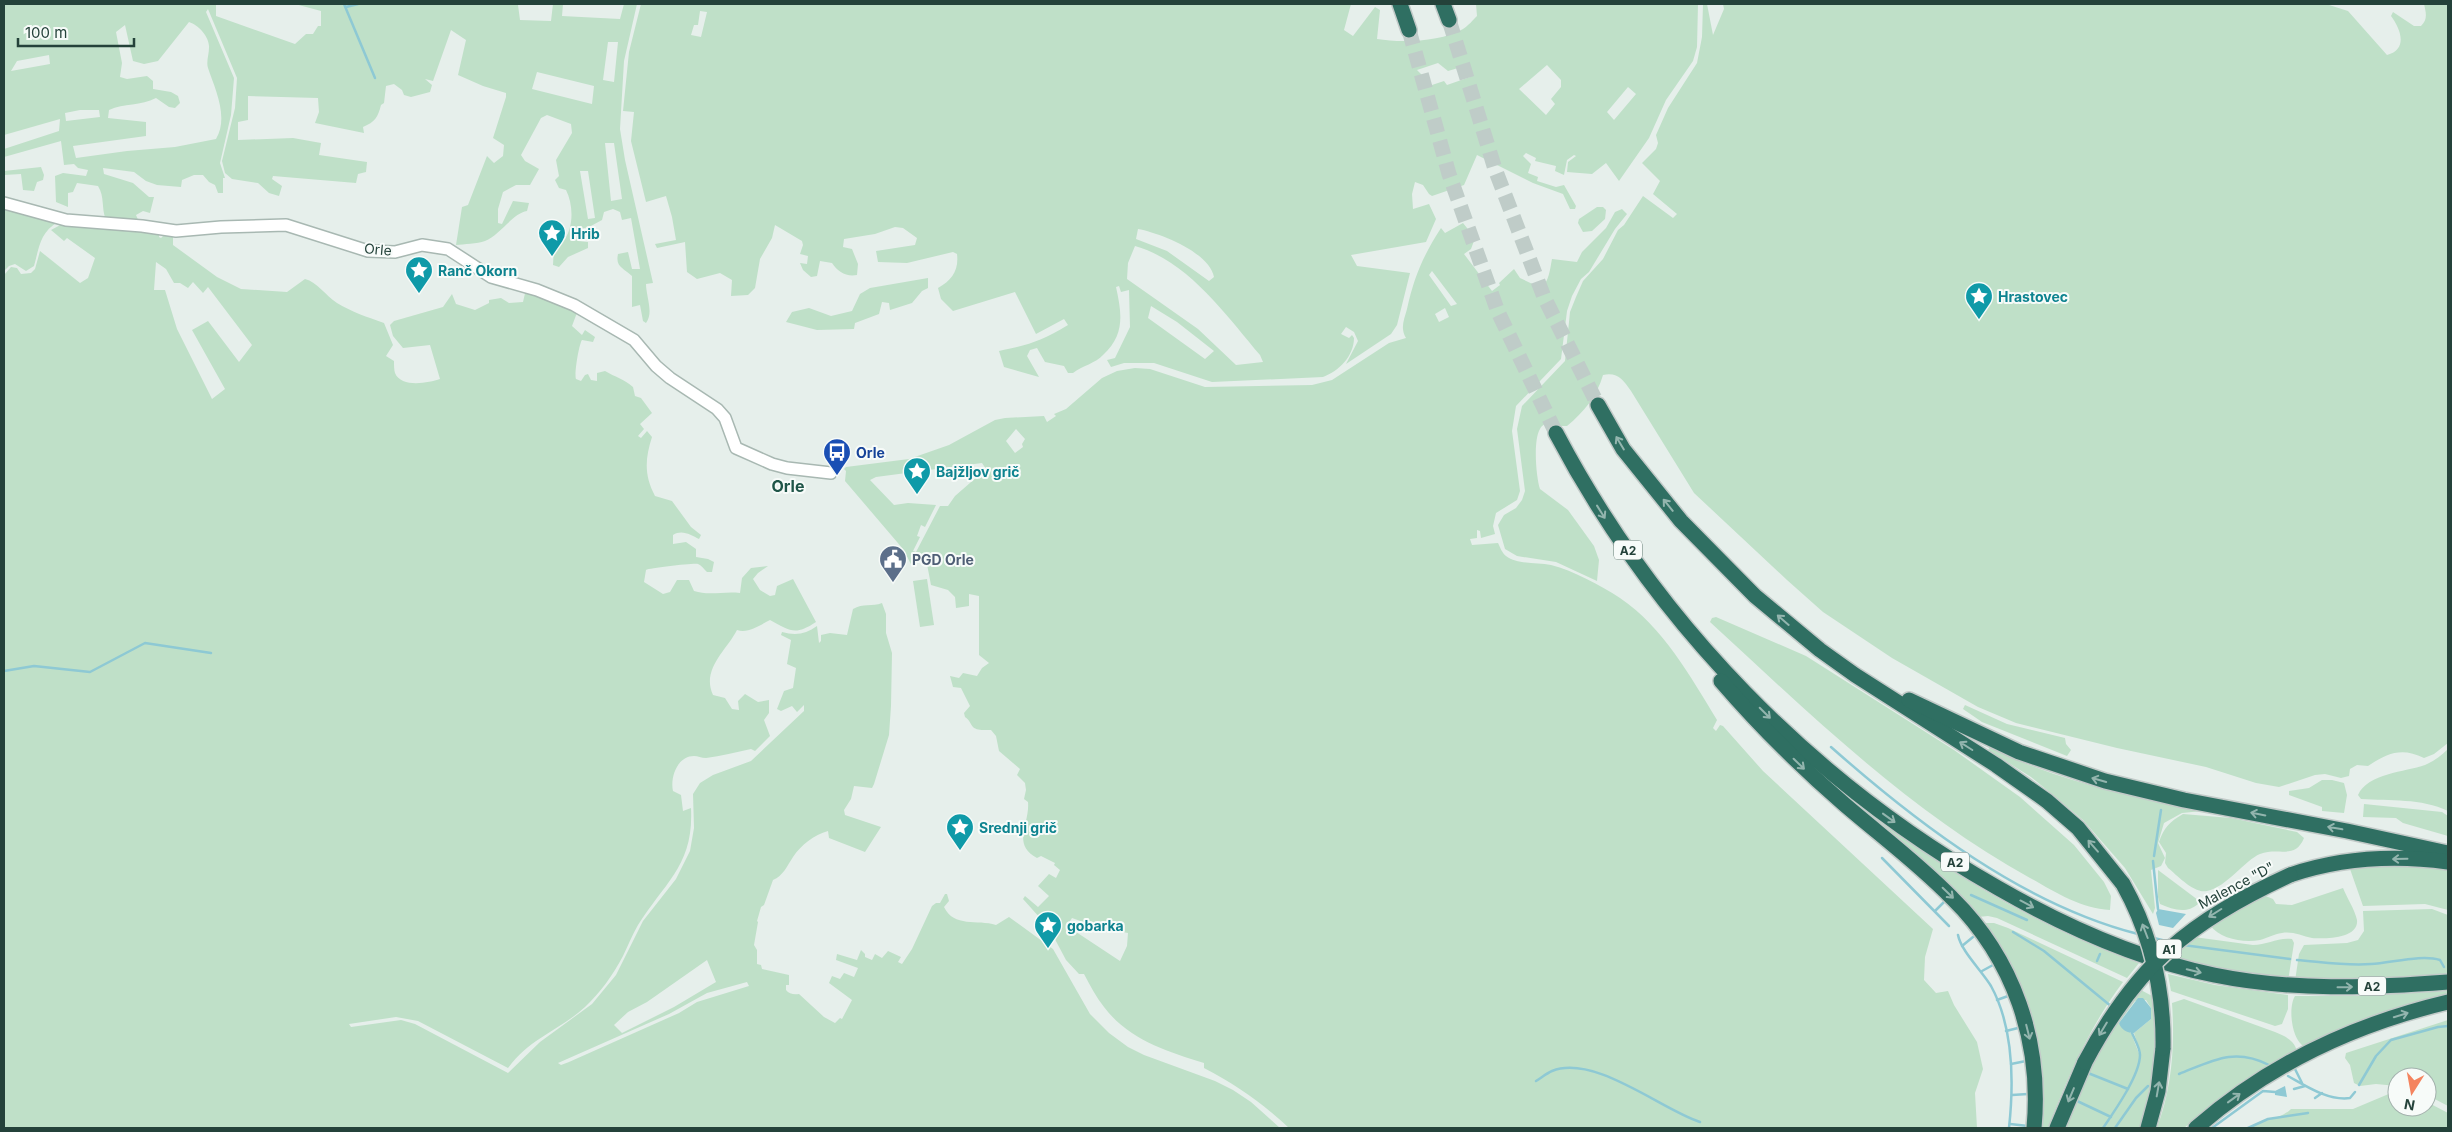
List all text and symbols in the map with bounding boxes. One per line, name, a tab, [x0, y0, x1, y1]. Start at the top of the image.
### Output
scale bar	[18, 15, 134, 47]
text: 100 m	[25, 23, 67, 42]
place icon: Hrib	[537, 218, 567, 257]
place label: Hrib	[571, 225, 600, 242]
street label: Orle	[363, 239, 393, 259]
place icon: Ranč Okorn	[404, 255, 434, 294]
place label: Ranč Okorn	[438, 262, 517, 279]
place icon: Hrastovec	[1964, 281, 1994, 320]
place label: Hrastovec	[1998, 288, 2068, 305]
one-way arrow	[1615, 436, 1625, 450]
bus stop icon: Orle	[822, 437, 852, 476]
place label: Orle	[856, 444, 885, 461]
place icon: Bajžljov grič	[902, 456, 932, 495]
place label: Bajžljov grič	[936, 463, 1020, 480]
district label: Orle	[772, 476, 804, 496]
one-way arrow	[1663, 498, 1674, 511]
one-way arrow	[1597, 504, 1607, 518]
road number: A2	[1614, 540, 1642, 560]
public building icon: PGD Orle	[878, 544, 908, 583]
place label: PGD Orle	[912, 551, 974, 568]
one-way arrow	[1776, 614, 1789, 626]
one-way arrow	[1759, 707, 1772, 719]
one-way arrow	[1959, 741, 1973, 751]
one-way arrow	[1793, 758, 1805, 770]
one-way arrow	[2092, 774, 2108, 784]
one-way arrow	[2250, 809, 2266, 819]
place icon: Srednji grič	[945, 812, 975, 851]
one-way arrow	[1882, 813, 1896, 823]
place label: Srednji grič	[979, 819, 1057, 836]
one-way arrow	[2327, 823, 2343, 833]
one-way arrow	[2087, 839, 2099, 852]
road number: A2	[1941, 852, 1969, 872]
one-way arrow	[2392, 854, 2408, 863]
street label: Malence "D"	[2195, 858, 2277, 912]
one-way arrow	[1941, 887, 1954, 899]
one-way arrow	[2019, 899, 2034, 909]
one-way arrow	[2208, 908, 2222, 919]
place icon: gobarka	[1033, 910, 1063, 949]
place label: gobarka	[1067, 917, 1124, 934]
one-way arrow	[2140, 924, 2149, 940]
road number: A1	[2156, 940, 2182, 959]
one-way arrow	[2185, 966, 2201, 976]
road number: A2	[2358, 976, 2386, 996]
one-way arrow	[2336, 982, 2353, 992]
one-way arrow	[2393, 1009, 2409, 1019]
one-way arrow	[2098, 1022, 2108, 1036]
one-way arrow	[2024, 1023, 2033, 1039]
north arrow	[2387, 1067, 2437, 1117]
one-way arrow	[2154, 1081, 2164, 1097]
one-way arrow	[2065, 1087, 2075, 1102]
one-way arrow	[2227, 1093, 2241, 1103]
text: N	[2403, 1096, 2416, 1115]

